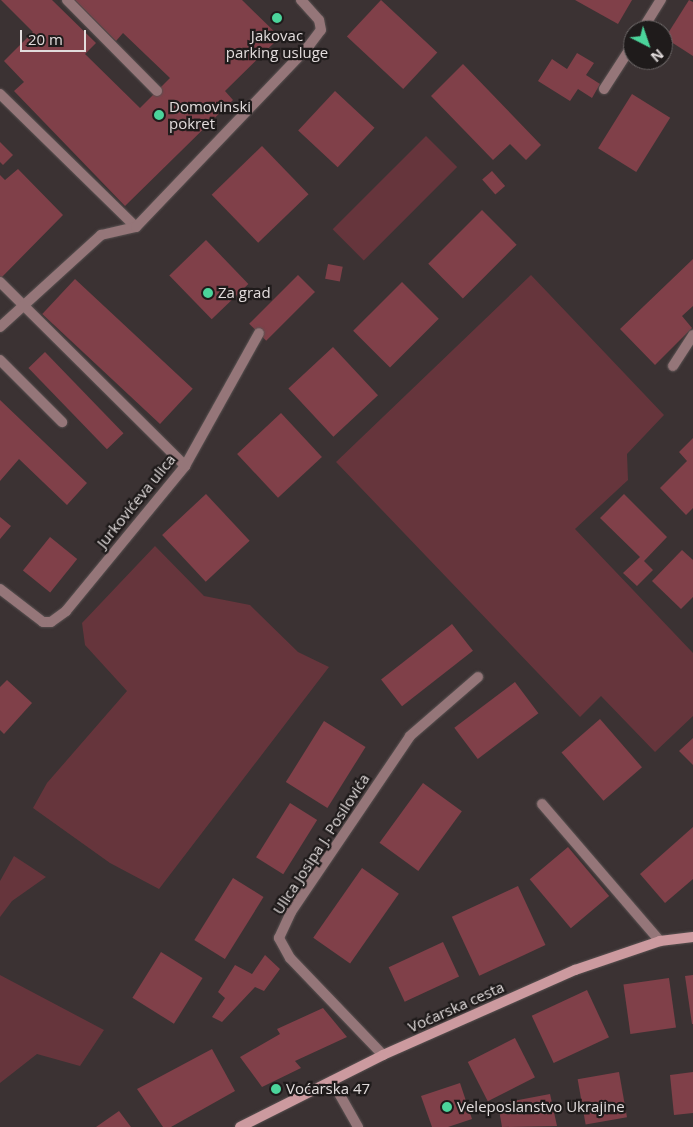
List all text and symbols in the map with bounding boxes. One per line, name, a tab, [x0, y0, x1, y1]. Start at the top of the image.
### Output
marker: Jakovac parking usluge	[271, 12, 283, 24]
scale bar	[22, 20, 89, 52]
north arrow	[623, 20, 673, 70]
place label: Jakovac parking usluge	[226, 26, 328, 61]
text: 20 m	[28, 29, 63, 49]
text: N	[647, 45, 668, 67]
place label: Domovinski pokret	[169, 97, 251, 132]
marker: Domovinski pokret	[153, 109, 165, 121]
place label: Za grad	[218, 284, 271, 302]
marker: Za grad	[202, 287, 214, 299]
street label: Jurkovićeva ulica	[93, 451, 179, 551]
street label: Ulica Josipa J. Posilovića	[269, 770, 373, 918]
street label: Voćarska cesta	[405, 978, 507, 1036]
place label: Voćarska 47	[286, 1080, 370, 1098]
marker: Voćarska 47	[270, 1083, 282, 1095]
place label: Veleposlanstvo Ukrajine	[457, 1098, 625, 1116]
marker: Veleposlanstvo Ukrajine	[441, 1101, 453, 1113]

